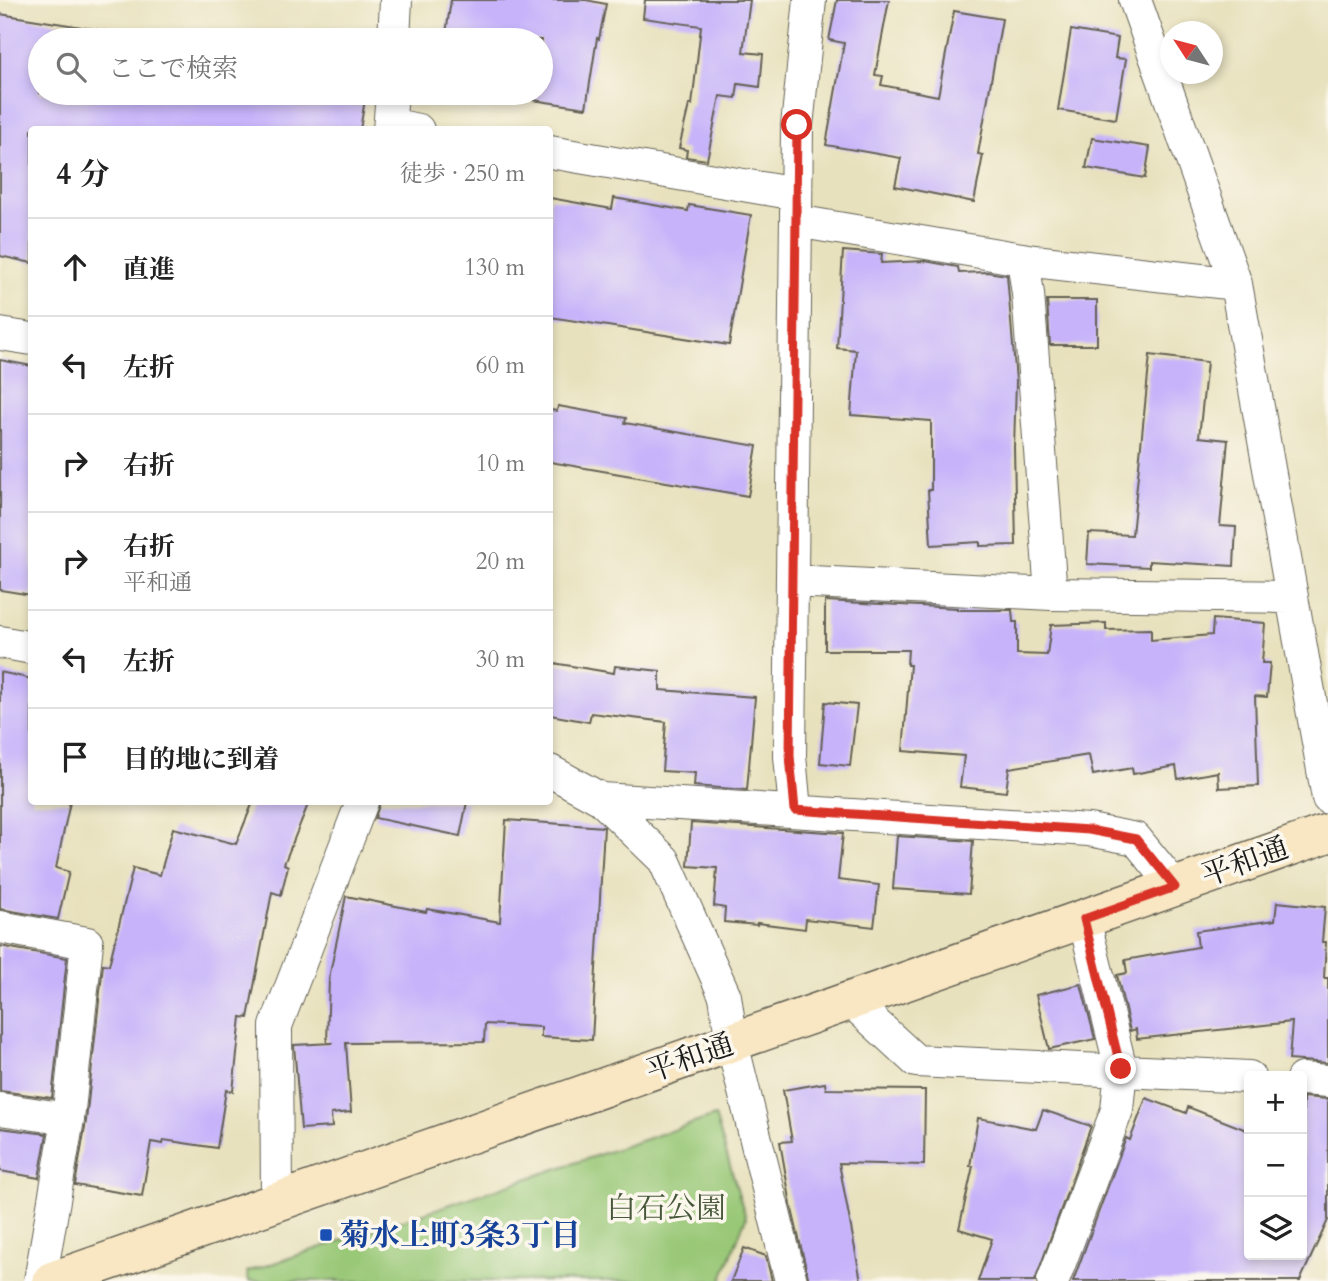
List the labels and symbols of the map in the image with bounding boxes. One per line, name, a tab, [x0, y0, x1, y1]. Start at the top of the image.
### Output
north arrow	[1160, 21, 1223, 84]
route start	[781, 109, 812, 140]
street label: 平和通	[1196, 827, 1294, 897]
street label: 平和通	[641, 1024, 739, 1092]
route end	[1105, 1053, 1136, 1084]
park label: 白石公園	[606, 1188, 726, 1229]
place label: 菊水上町3条3丁目	[340, 1215, 581, 1256]
marker: 菊水上町3条3丁目	[318, 1227, 334, 1243]

